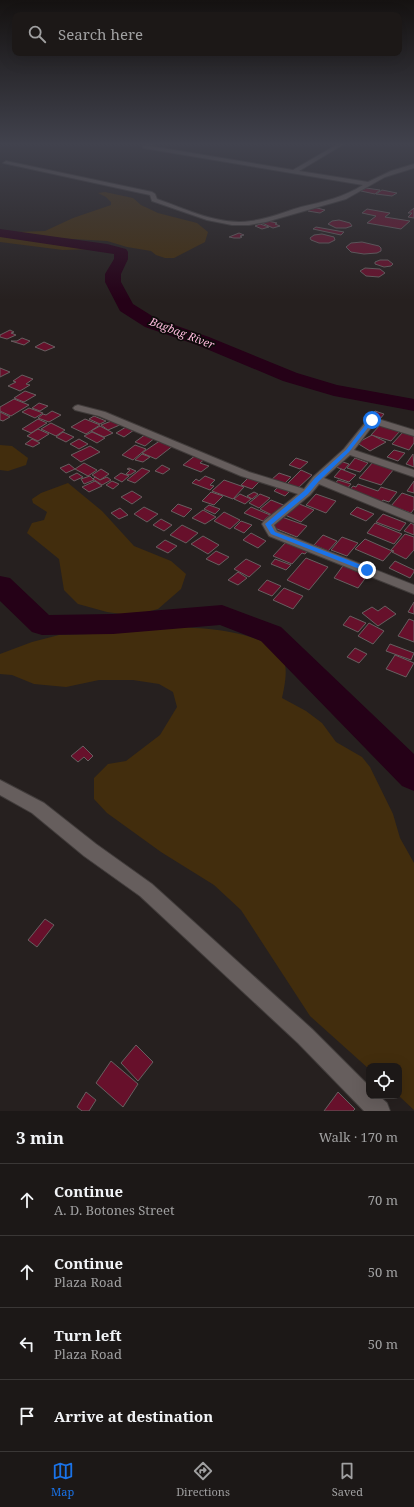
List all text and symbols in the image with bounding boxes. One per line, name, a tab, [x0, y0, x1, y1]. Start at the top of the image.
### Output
search box	[12, 12, 402, 56]
icon: search	[26, 23, 48, 45]
text: Search here	[58, 24, 143, 44]
water label: Bagbag River	[147, 313, 218, 352]
route start	[363, 411, 381, 429]
route end	[358, 561, 376, 579]
map controls	[366, 1063, 402, 1099]
button: locate	[366, 1063, 402, 1099]
text: 3 min	[16, 1126, 64, 1149]
text: Walk · 170 m	[319, 1128, 398, 1146]
text: Continue	[54, 1181, 123, 1201]
icon: ahead	[16, 1189, 38, 1211]
text: 70 m	[368, 1191, 398, 1209]
text: A. D. Botones Street	[54, 1201, 175, 1219]
text: Continue	[54, 1253, 123, 1273]
icon: ahead	[16, 1261, 38, 1283]
text: 50 m	[368, 1263, 398, 1281]
text: Plaza Road	[54, 1273, 122, 1291]
text: Turn left	[54, 1325, 122, 1345]
icon: left	[16, 1333, 38, 1355]
text: 50 m	[368, 1335, 398, 1353]
text: Plaza Road	[54, 1345, 122, 1363]
icon: arrive	[16, 1405, 38, 1427]
text: Arrive at destination	[54, 1406, 213, 1426]
tab: Map	[51, 1460, 74, 1499]
tab: Directions	[176, 1460, 230, 1499]
tab: Saved	[332, 1460, 363, 1499]

